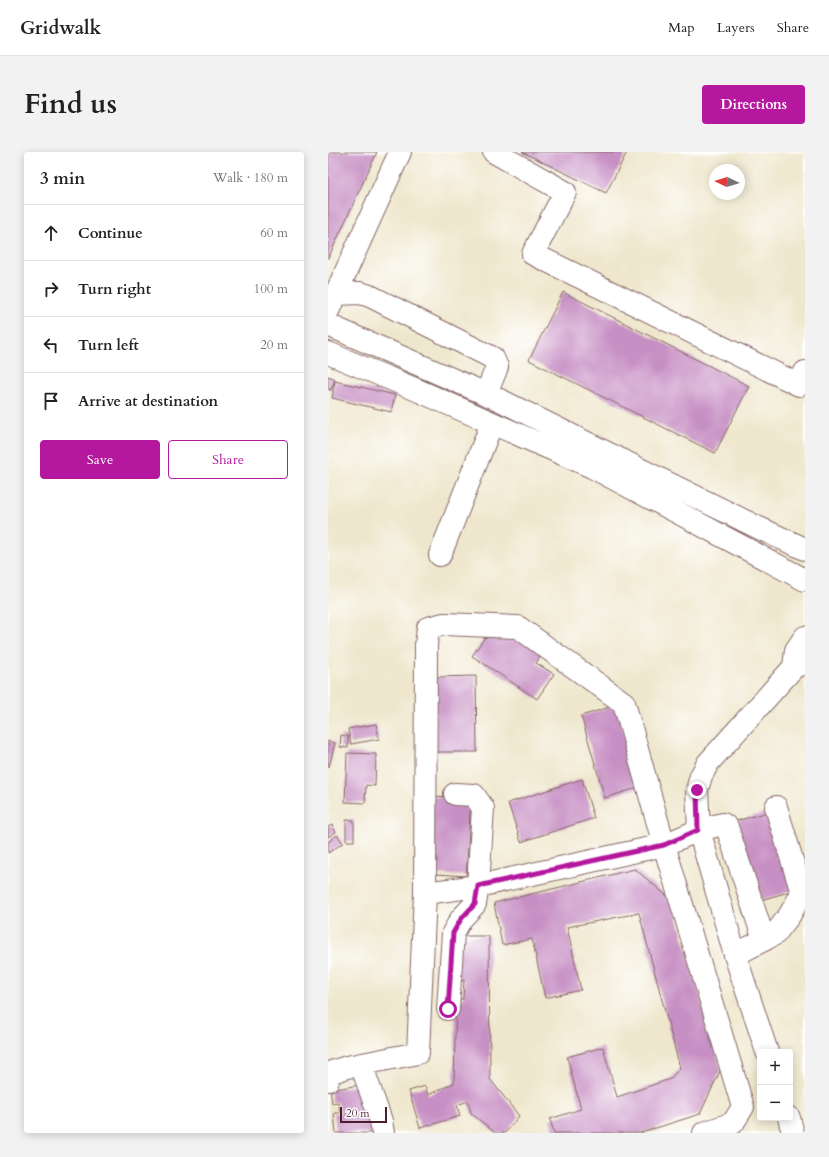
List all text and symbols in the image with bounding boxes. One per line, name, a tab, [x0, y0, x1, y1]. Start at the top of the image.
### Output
text: Gridwalk	[20, 15, 101, 41]
text: Map	[668, 18, 695, 37]
text: Layers	[717, 18, 755, 37]
text: Share	[777, 18, 809, 37]
text: Find us	[24, 85, 117, 123]
button: Directions	[702, 85, 805, 124]
north arrow	[709, 164, 745, 200]
text: 3 min	[40, 167, 85, 190]
text: Walk · 180 m	[213, 169, 288, 187]
icon: ahead	[40, 222, 62, 244]
text: Continue	[78, 223, 143, 243]
text: 60 m	[260, 224, 288, 242]
icon: right	[40, 278, 62, 300]
text: Turn right	[78, 279, 151, 299]
text: 100 m	[254, 280, 288, 298]
icon: left	[40, 334, 62, 356]
text: Turn left	[78, 335, 139, 355]
text: 20 m	[260, 336, 288, 354]
icon: arrive	[40, 390, 62, 412]
text: Arrive at destination	[78, 391, 218, 411]
button: Save	[40, 440, 160, 479]
button: Share	[168, 440, 288, 479]
route end	[688, 781, 706, 799]
route start	[439, 1000, 457, 1018]
map controls	[757, 1049, 793, 1121]
button: +	[757, 1049, 793, 1085]
button: −	[757, 1085, 793, 1121]
scale bar	[340, 1105, 387, 1124]
text: 20 m	[346, 1106, 370, 1121]

